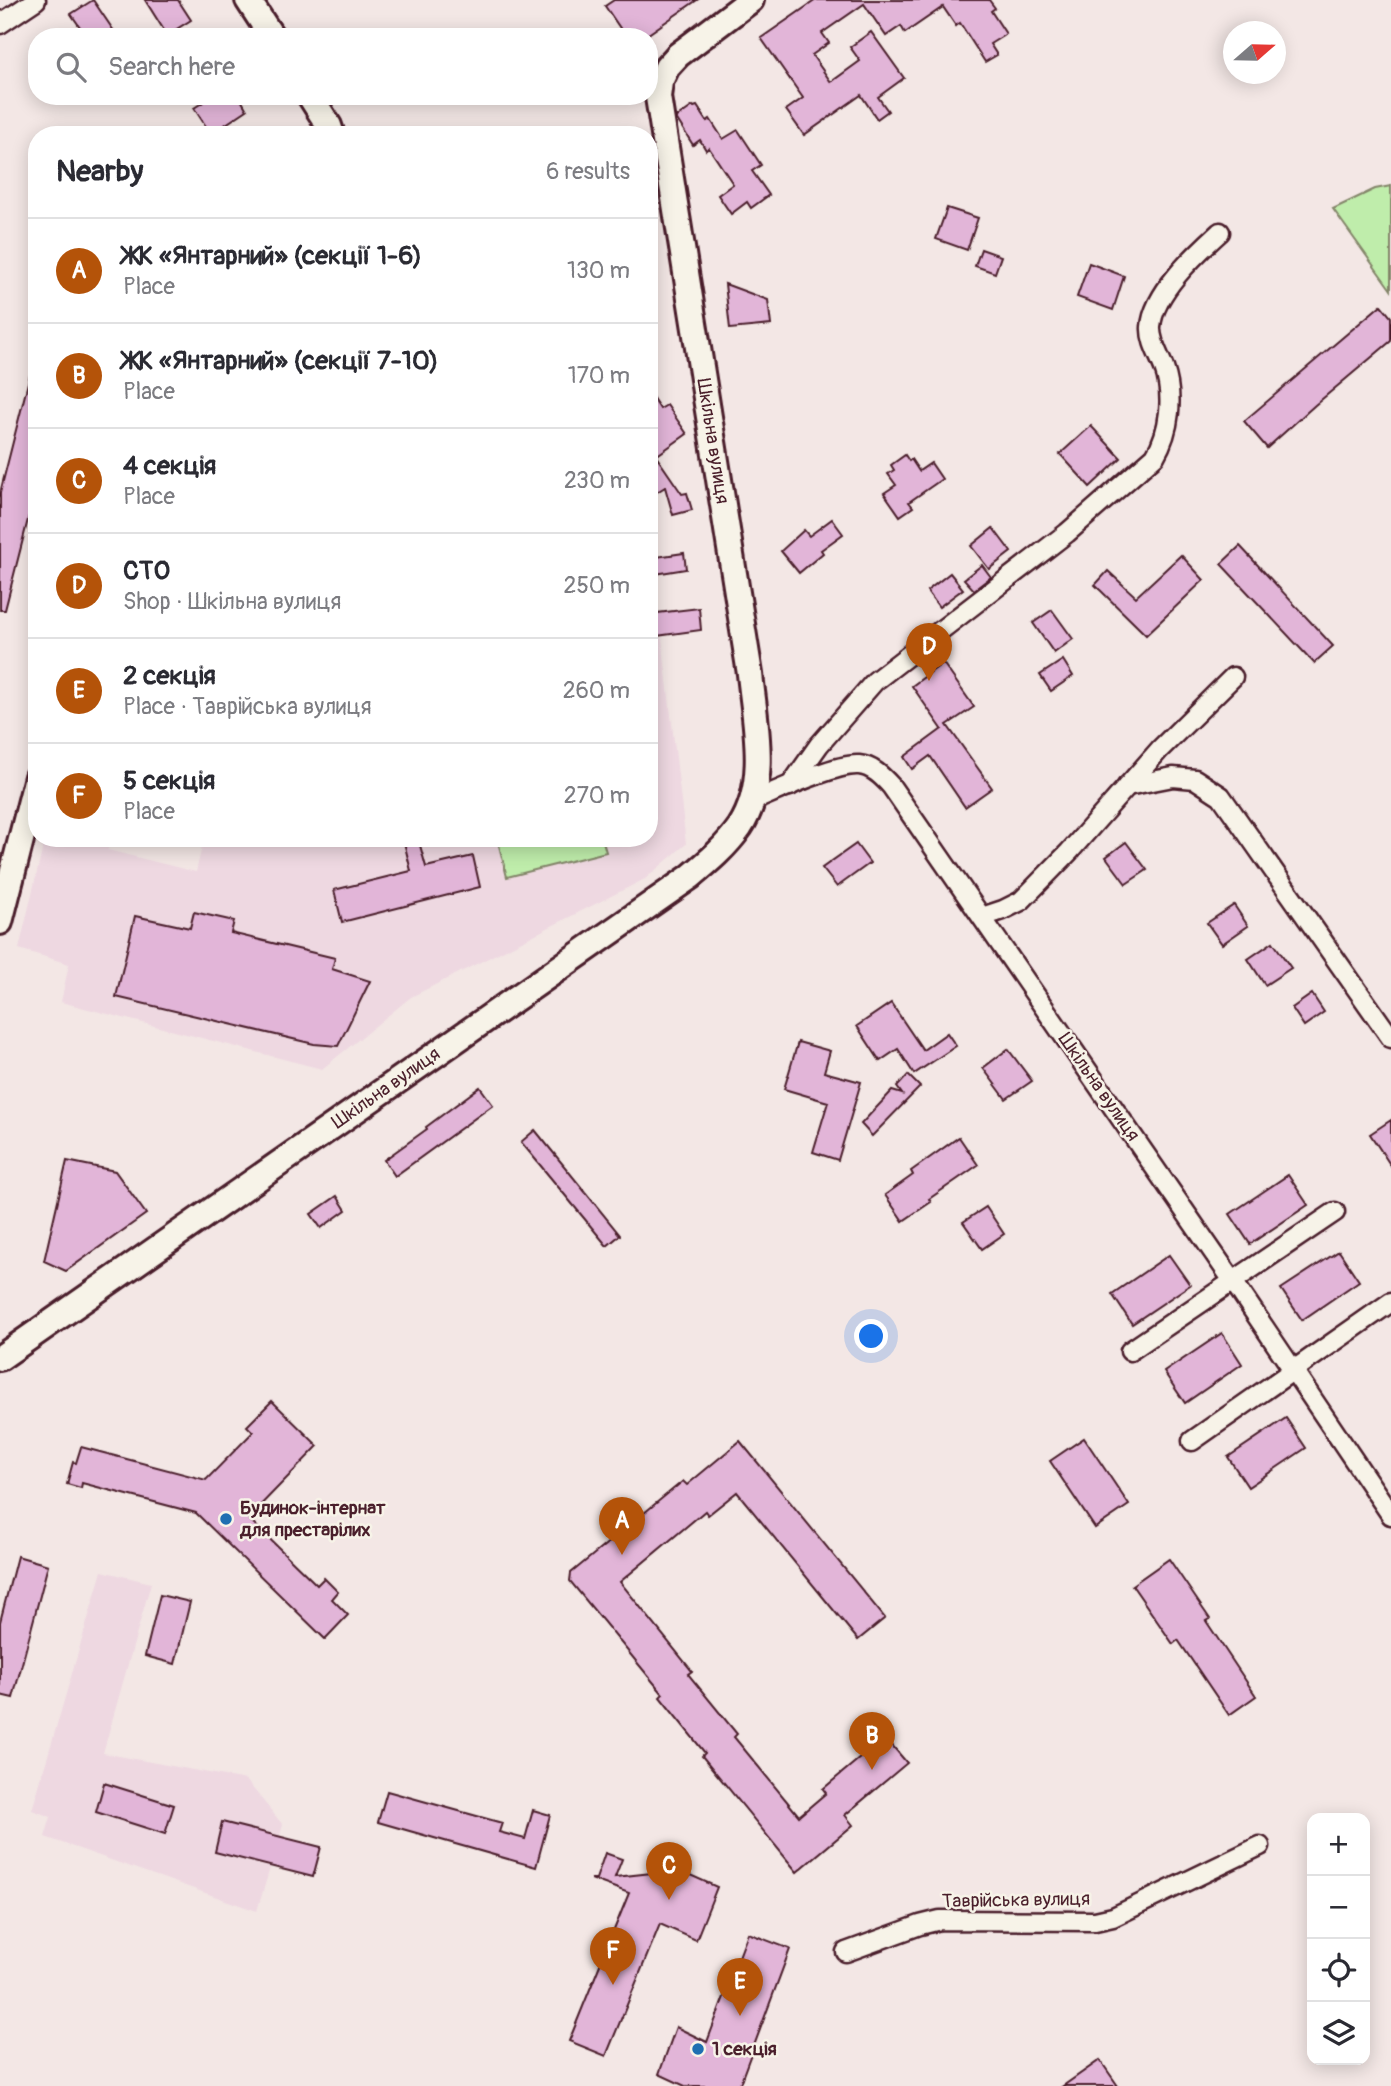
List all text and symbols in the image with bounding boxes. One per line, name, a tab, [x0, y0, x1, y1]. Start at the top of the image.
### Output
north arrow	[1223, 21, 1286, 84]
search box	[28, 28, 658, 105]
icon: search	[52, 48, 90, 86]
text: Search here	[108, 51, 235, 83]
text: Nearby	[56, 153, 143, 190]
text: 6 results	[546, 157, 630, 186]
text: ЖК «Янтарний» (секції 1-6)	[123, 240, 422, 272]
text: A	[72, 256, 86, 285]
text: 130 m	[567, 256, 630, 285]
text: Place	[123, 272, 175, 301]
text: ЖК «Янтарний» (секції 7-10)	[123, 345, 438, 377]
text: B	[72, 361, 86, 390]
text: 170 m	[568, 361, 630, 390]
text: Place	[123, 377, 175, 406]
street label: Шкільна вулиця	[691, 377, 735, 505]
text: 4 секція	[123, 450, 216, 482]
text: C	[72, 466, 86, 495]
text: 230 m	[564, 466, 630, 495]
text: Place	[123, 482, 175, 511]
text: СТО	[123, 555, 170, 587]
text: D	[72, 571, 86, 600]
text: 250 m	[564, 571, 630, 600]
text: Shop · Шкільна вулиця	[123, 587, 341, 616]
pin: D	[906, 623, 952, 681]
text: 2 секція	[123, 660, 216, 692]
text: E	[73, 676, 85, 705]
text: 260 m	[563, 676, 630, 705]
text: Place · Таврійська вулиця	[123, 692, 372, 721]
text: 5 секція	[123, 765, 215, 797]
text: F	[72, 781, 86, 810]
text: 270 m	[564, 781, 630, 810]
text: Place	[123, 797, 175, 826]
street label: Шкільна вулиця	[1053, 1028, 1145, 1146]
street label: Шкільна вулиця	[327, 1042, 445, 1134]
your location	[854, 1319, 888, 1353]
place label: Будинок-інтернат для престарілих	[239, 1496, 386, 1542]
pin: A	[599, 1497, 645, 1555]
marker: Будинок-інтернат для престарілих	[218, 1511, 234, 1527]
pin: B	[849, 1712, 895, 1770]
map controls	[1307, 1813, 1370, 2065]
button: +	[1307, 1813, 1370, 1876]
pin: C	[646, 1842, 692, 1900]
button: −	[1307, 1876, 1370, 1939]
street label: Таврійська вулиця	[942, 1887, 1090, 1913]
pin: F	[590, 1927, 636, 1985]
button: locate	[1307, 1939, 1370, 2002]
pin: E	[717, 1958, 763, 2016]
button: layers	[1307, 2002, 1370, 2065]
place label: 1 секція	[712, 2037, 777, 2061]
marker: 1 секція	[690, 2041, 706, 2057]

